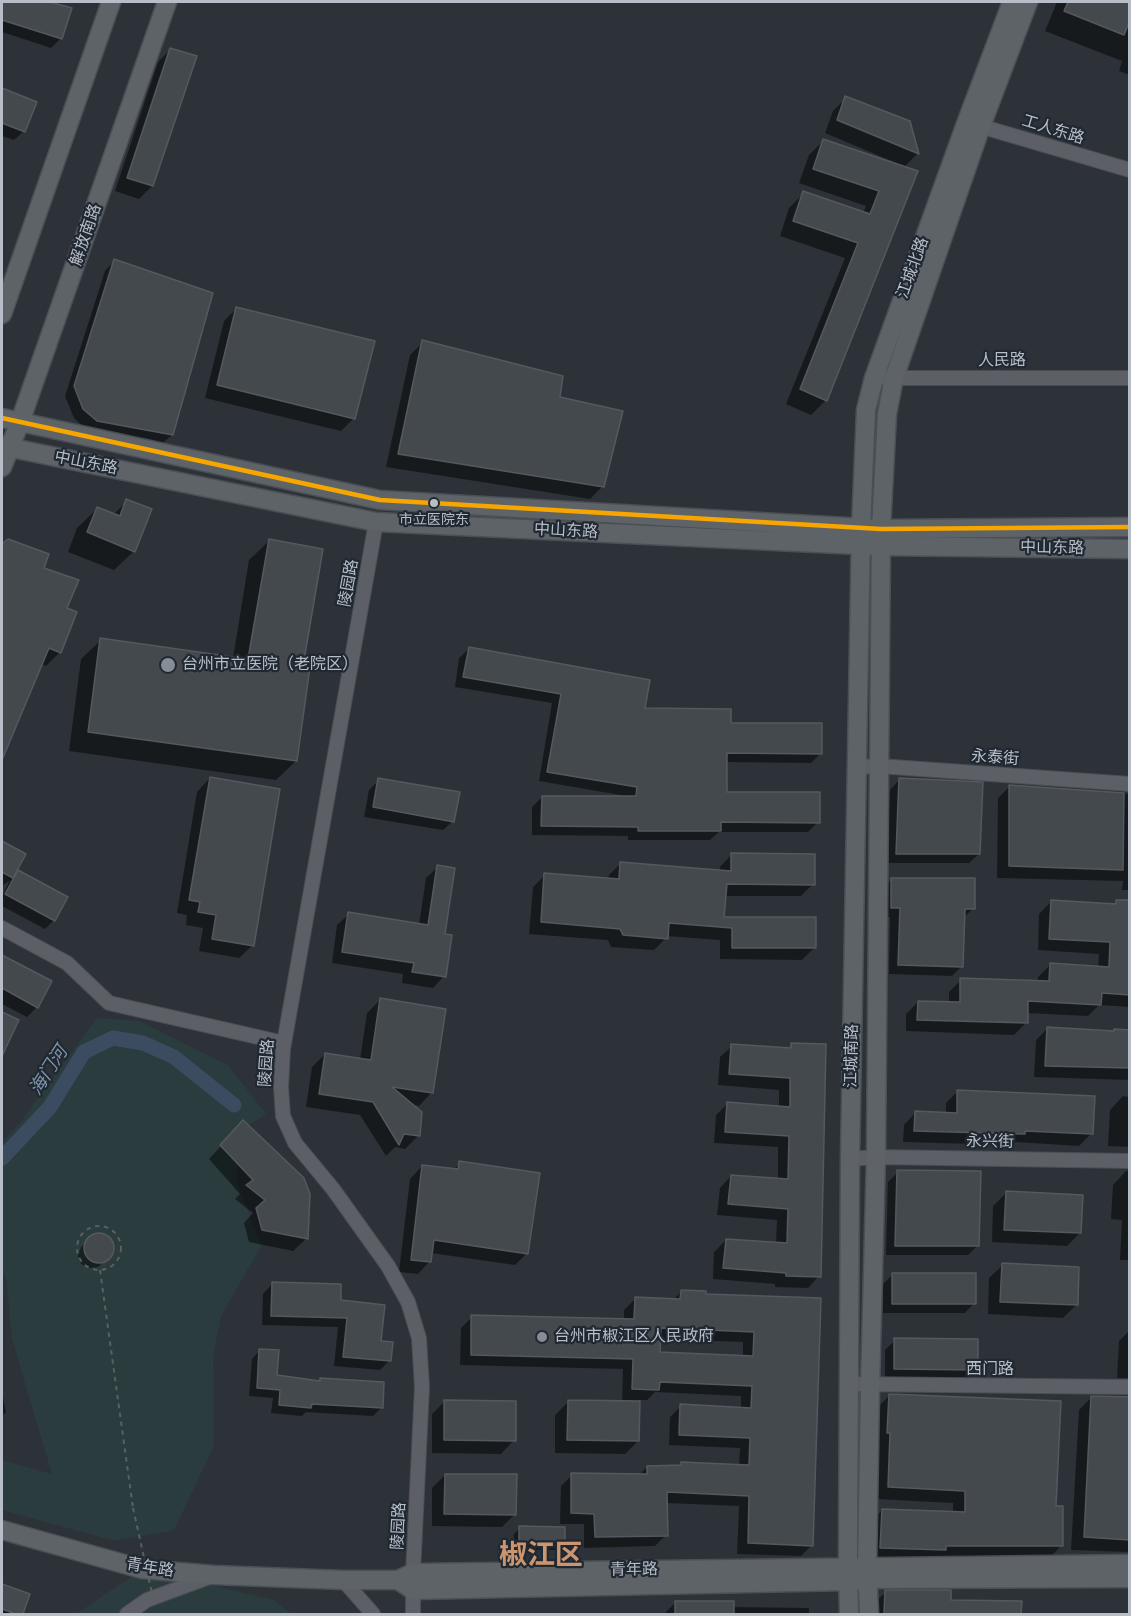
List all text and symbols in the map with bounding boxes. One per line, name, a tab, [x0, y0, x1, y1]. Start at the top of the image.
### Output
street label: 工人东路	[1020, 111, 1086, 149]
street label: 解放南路	[67, 202, 105, 268]
street label: 江城北路	[893, 235, 933, 301]
street label: 人民路	[978, 351, 1026, 371]
street label: 中山东路	[53, 447, 119, 479]
marker: 市立医院东	[428, 497, 440, 509]
place label: 市立医院东	[399, 512, 469, 528]
street label: 中山东路	[534, 520, 598, 542]
street label: 中山东路	[1020, 538, 1084, 558]
street label: 陵园路	[335, 558, 363, 608]
place label: 台州市立医院（老院区）	[182, 655, 358, 675]
marker: 台州市立医院（老院区）	[159, 656, 177, 674]
street label: 永泰街	[970, 747, 1020, 769]
street label: 江城南路	[842, 1024, 862, 1088]
street label: 陵园路	[256, 1038, 278, 1088]
water label: 海门河	[25, 1042, 73, 1100]
street label: 永兴街	[966, 1132, 1014, 1152]
place label: 台州市椒江区人民政府	[554, 1327, 714, 1347]
marker: 台州市椒江区人民政府	[535, 1330, 549, 1344]
street label: 西门路	[966, 1360, 1014, 1380]
street label: 陵园路	[388, 1502, 410, 1550]
district label: 椒江区	[499, 1539, 583, 1573]
street label: 青年路	[125, 1555, 175, 1581]
street label: 青年路	[610, 1560, 658, 1580]

